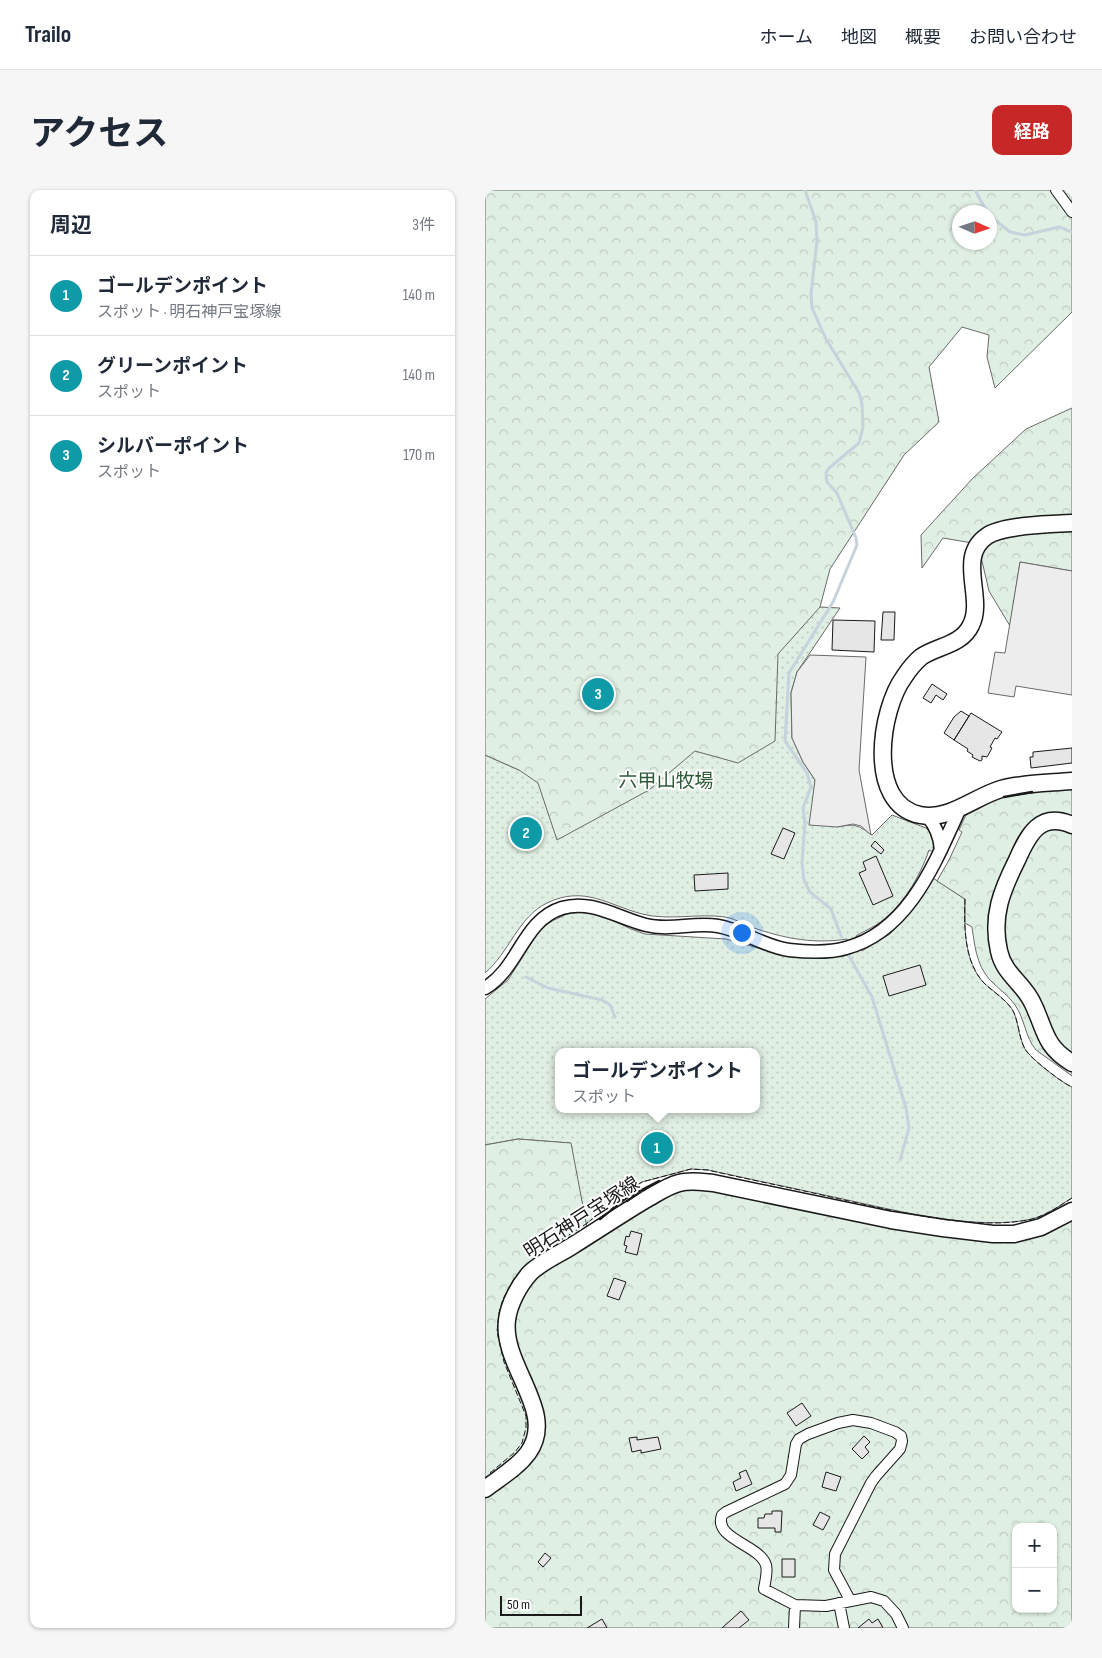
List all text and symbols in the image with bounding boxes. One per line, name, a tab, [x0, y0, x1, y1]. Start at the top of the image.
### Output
text: Trailo	[25, 20, 71, 49]
text: ホーム	[760, 27, 813, 48]
text: 地図	[841, 27, 877, 48]
text: 概要	[905, 27, 941, 48]
text: お問い合わせ	[969, 27, 1077, 48]
button: 経路	[992, 105, 1072, 155]
text: アクセス	[30, 113, 168, 156]
north arrow	[952, 205, 997, 250]
text: 周辺	[50, 213, 92, 238]
text: 3件	[412, 216, 435, 235]
text: ゴールデンポイント	[97, 275, 268, 298]
text: 1	[63, 286, 69, 305]
text: 140 m	[403, 286, 435, 305]
text: スポット · 明石神戸宝塚線	[97, 303, 281, 322]
text: グリーンポイント	[97, 355, 248, 378]
text: 2	[62, 366, 70, 385]
text: 140 m	[403, 366, 435, 385]
text: スポット	[97, 383, 161, 402]
text: シルバーポイント	[97, 435, 249, 458]
text: 3	[62, 446, 70, 465]
text: 170 m	[403, 446, 435, 465]
text: スポット	[97, 463, 161, 482]
pin: 3	[582, 675, 614, 713]
park label: 六甲山牧場	[618, 770, 714, 793]
pin: 2	[510, 814, 542, 852]
your location	[729, 920, 755, 946]
popup	[555, 1048, 760, 1113]
text: ゴールデンポイント	[572, 1060, 743, 1083]
text: スポット	[572, 1088, 636, 1107]
pin: 1	[641, 1129, 673, 1167]
street label: 明石神戸宝塚線	[520, 1172, 644, 1264]
map controls	[1012, 1523, 1057, 1613]
button: +	[1012, 1523, 1057, 1568]
button: −	[1012, 1568, 1057, 1613]
scale bar	[500, 1593, 583, 1616]
text: 50 m	[507, 1596, 530, 1613]

